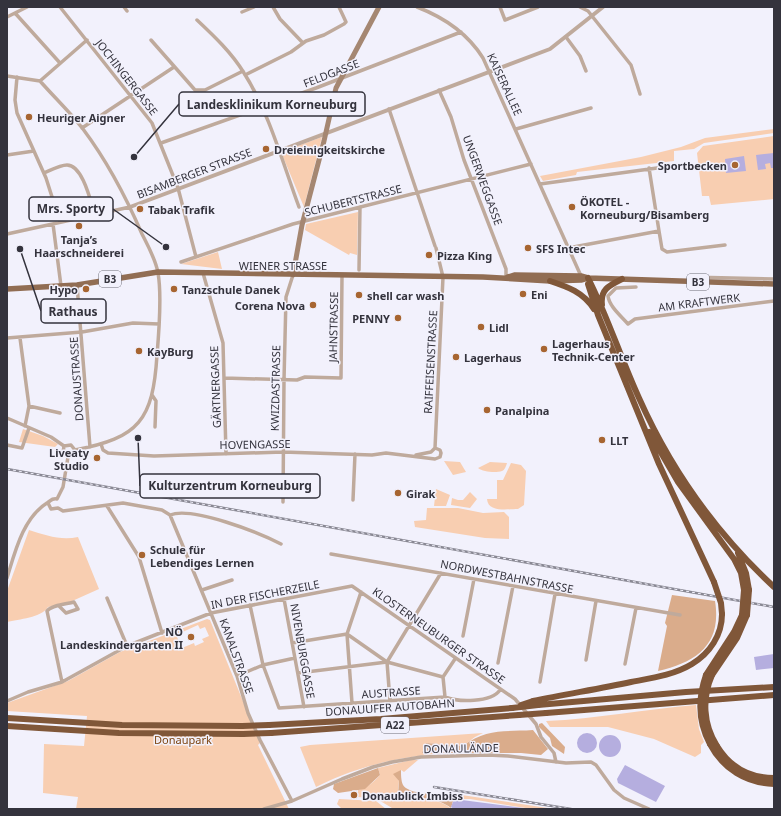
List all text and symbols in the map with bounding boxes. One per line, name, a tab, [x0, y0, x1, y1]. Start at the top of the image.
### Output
street label: JOCHINGERGASSE	[92, 35, 162, 118]
street label: KAISERALLEE	[484, 50, 526, 118]
street label: FELDGASSE	[301, 55, 361, 91]
callout: Landesklinikum Korneuburg	[179, 92, 365, 116]
text: Landesklinikum Korneuburg	[187, 96, 357, 113]
place label: Heuriger Aigner	[37, 110, 125, 125]
marker: Heuriger Aigner	[24, 112, 34, 122]
street label: UNGERWEGGASSE	[460, 133, 506, 227]
place label: Dreieinigkeitskirche	[274, 142, 385, 157]
street label: BISAMBERGER STRASSE	[134, 144, 254, 202]
marker: Dreieinigkeitskirche	[261, 144, 271, 154]
place label: Sportbecken	[658, 158, 727, 173]
marker: Sportbecken	[730, 160, 740, 170]
street label: SCHUBERTSTRASSE	[303, 181, 403, 219]
place label: ÖKOTEL - Korneuburg/Bisamberg	[580, 194, 709, 222]
callout: Mrs. Sporty	[29, 197, 113, 221]
text: Mrs. Sporty	[37, 200, 105, 217]
place label: Tabak Trafik	[148, 202, 215, 217]
marker: ÖKOTEL - Korneuburg/Bisamberg	[567, 202, 577, 212]
marker: Tabak Trafik	[135, 204, 145, 214]
marker: Tanja’s Haarschneiderei	[74, 221, 84, 231]
place label: Tanja’s Haarschneiderei	[34, 232, 124, 260]
place label: SFS Intec	[536, 241, 586, 256]
marker: SFS Intec	[523, 243, 533, 253]
place label: Pizza King	[437, 248, 492, 263]
marker: Pizza King	[424, 250, 434, 260]
street label: WIENER STRASSE	[239, 258, 327, 273]
road number: B3	[99, 271, 121, 287]
road number: B3	[687, 274, 709, 290]
place label: Hypo	[49, 282, 78, 297]
place label: Tanzschule Danek	[182, 282, 280, 297]
marker: Hypo	[81, 284, 91, 294]
marker: Tanzschule Danek	[169, 284, 179, 294]
place label: Eni	[531, 287, 548, 302]
place label: shell car wash	[367, 288, 444, 303]
marker: Eni	[518, 289, 528, 299]
marker: shell car wash	[354, 290, 364, 300]
street label: AM KRAFTWERK	[657, 290, 741, 314]
street label: JAHNSTRASSE	[325, 291, 341, 364]
place label: Corena Nova	[235, 298, 305, 313]
callout: Rathaus	[41, 299, 106, 323]
marker: Corena Nova	[308, 300, 318, 310]
text: Rathaus	[48, 303, 98, 320]
street label: RAIFFEISENSTRASSE	[420, 310, 440, 414]
place label: PENNY	[352, 311, 390, 326]
marker: PENNY	[393, 313, 403, 323]
place label: Lidl	[489, 320, 509, 335]
marker: Lidl	[476, 322, 486, 332]
street label: DONAUSTRASSE	[66, 336, 86, 422]
place label: Lagerhaus Technik-Center	[552, 336, 635, 364]
place label: KayBurg	[147, 344, 193, 359]
marker: Lagerhaus Technik-Center	[539, 344, 549, 354]
street label: GÄRTNERGASSE	[206, 345, 224, 429]
street label: KWIZDASTRASSE	[267, 345, 283, 431]
marker: KayBurg	[134, 346, 144, 356]
place label: Lagerhaus	[464, 350, 522, 365]
marker: Lagerhaus	[451, 352, 461, 362]
place label: Panalpina	[495, 403, 549, 418]
marker: Panalpina	[482, 405, 492, 415]
place label: LLT	[610, 433, 629, 448]
marker: LLT	[597, 435, 607, 445]
street label: HOVENGASSE	[219, 436, 291, 452]
place label: Liveaty Studio	[49, 445, 90, 473]
marker: Liveaty Studio	[92, 453, 102, 463]
callout: Kulturzentrum Korneuburg	[140, 474, 320, 498]
text: Kulturzentrum Korneuburg	[148, 477, 312, 494]
place label: Girak	[406, 486, 436, 501]
marker: Girak	[393, 488, 403, 498]
place label: Schule für Lebendiges Lernen	[150, 542, 254, 570]
marker: Schule für Lebendiges Lernen	[137, 550, 147, 560]
street label: NORDWESTBAHNSTRASSE	[439, 556, 575, 596]
street label: IN DER FISCHERZEILE	[209, 576, 321, 612]
street label: KLOSTERNEUBURGER STRASSE	[370, 583, 508, 687]
street label: NIVENBURGGASSE	[287, 602, 319, 700]
street label: KANALSTRASSE	[216, 616, 258, 696]
place label: NÖ Landeskindergarten II	[60, 624, 183, 652]
marker: NÖ Landeskindergarten II	[186, 632, 196, 642]
street label: AUSTRASSE	[361, 682, 421, 702]
street label: DONAUUFER AUTOBAHN	[325, 695, 455, 719]
road number: A22	[381, 717, 409, 733]
park label: Donaupark	[154, 732, 212, 747]
street label: DONAULÄNDE	[423, 740, 499, 756]
place label: Donaublick Imbiss	[362, 788, 463, 803]
marker: Donaublick Imbiss	[349, 790, 359, 800]

